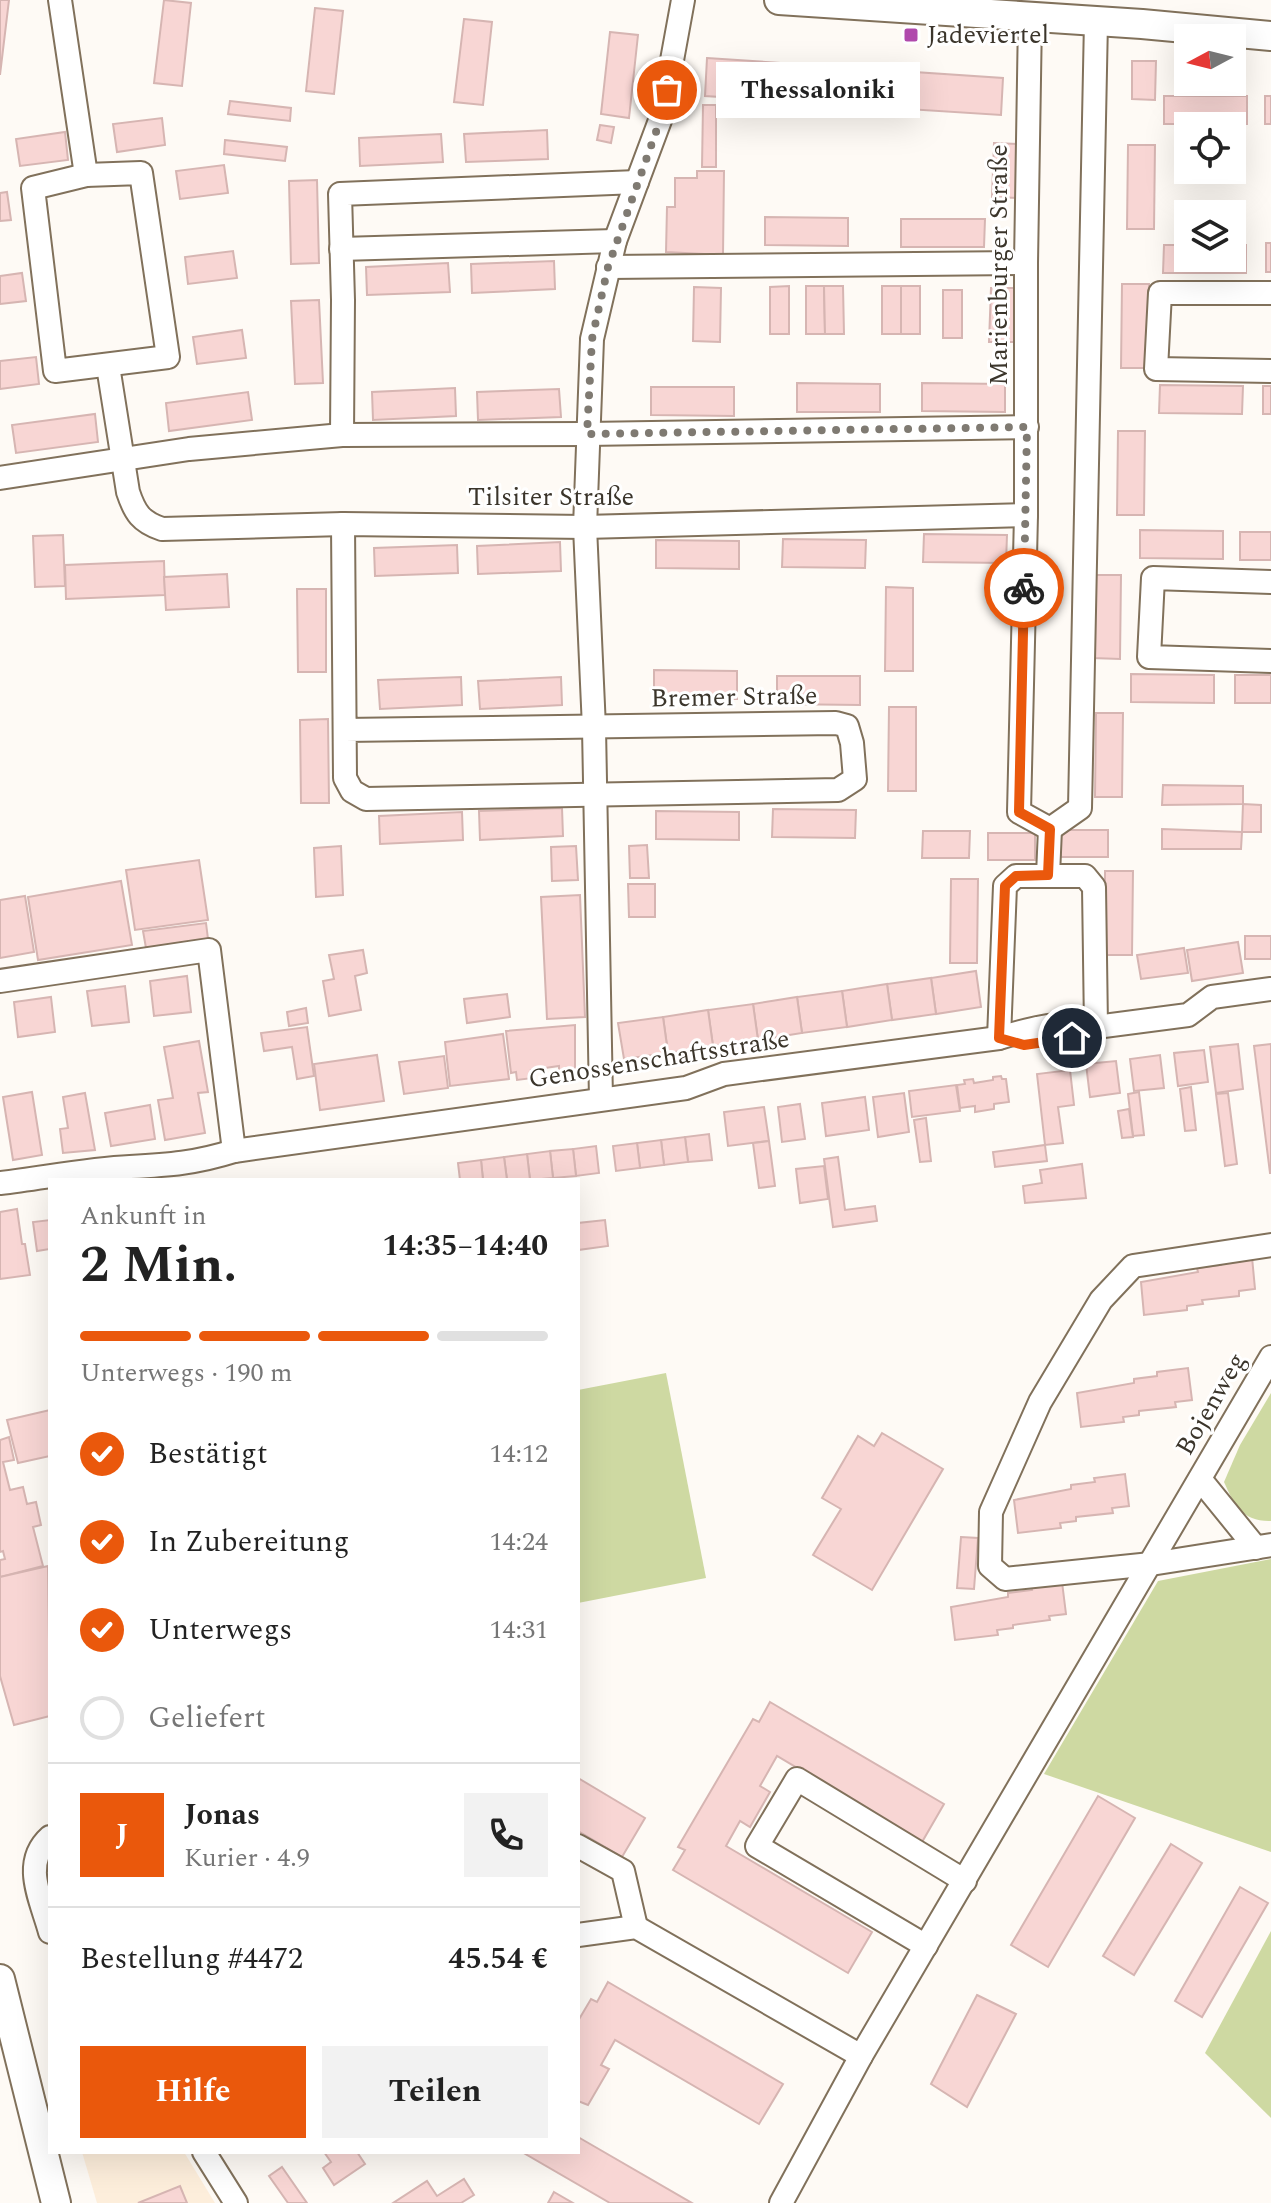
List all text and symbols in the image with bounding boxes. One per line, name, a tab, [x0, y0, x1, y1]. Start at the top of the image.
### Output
place label: Jadeviertel	[927, 15, 1049, 55]
north arrow	[1174, 24, 1246, 96]
map controls	[1174, 24, 1246, 272]
marker: Jadeviertel	[902, 26, 920, 44]
pin	[633, 56, 701, 124]
callout: Thessaloniki	[715, 62, 919, 118]
icon: bag	[645, 68, 689, 112]
text: Thessaloniki	[741, 70, 895, 110]
button: locate	[1174, 112, 1246, 184]
street label: Marienburger Straße	[979, 144, 1019, 386]
button: layers	[1174, 200, 1246, 272]
street label: Tilsiter Straße	[468, 477, 634, 517]
courier	[984, 548, 1064, 628]
icon: bike	[1002, 566, 1046, 610]
street label: Bremer Straße	[650, 676, 818, 718]
pin	[1038, 1004, 1106, 1072]
icon: home	[1050, 1016, 1094, 1060]
street label: Genossenschaftsstraße	[526, 1019, 792, 1099]
text: Ankunft in	[80, 1196, 206, 1236]
text: 14:35–14:40	[382, 1223, 548, 1269]
text: 2 Min.	[80, 1226, 237, 1305]
street label: Bojenweg	[1165, 1345, 1257, 1463]
text: Unterwegs · 190 m	[80, 1353, 292, 1393]
text: Bestätigt	[148, 1431, 268, 1477]
icon: check	[80, 1432, 124, 1476]
text: 14:12	[489, 1434, 548, 1474]
text: In Zubereitung	[148, 1519, 349, 1565]
icon: check	[80, 1520, 124, 1564]
text: 14:24	[489, 1522, 548, 1562]
text: Unterwegs	[148, 1607, 292, 1653]
icon: check	[80, 1608, 124, 1652]
text: 14:31	[489, 1610, 548, 1650]
text: Geliefert	[148, 1695, 266, 1741]
text: Jonas	[184, 1792, 260, 1838]
button: phone	[464, 1793, 548, 1877]
text: J	[116, 1812, 128, 1858]
text: Kurier · 4.9	[184, 1838, 310, 1878]
text: Bestellung #4472	[80, 1936, 303, 1982]
text: 45.54 €	[448, 1936, 548, 1982]
button: Hilfe	[80, 2046, 306, 2138]
button: Teilen	[322, 2046, 548, 2138]

